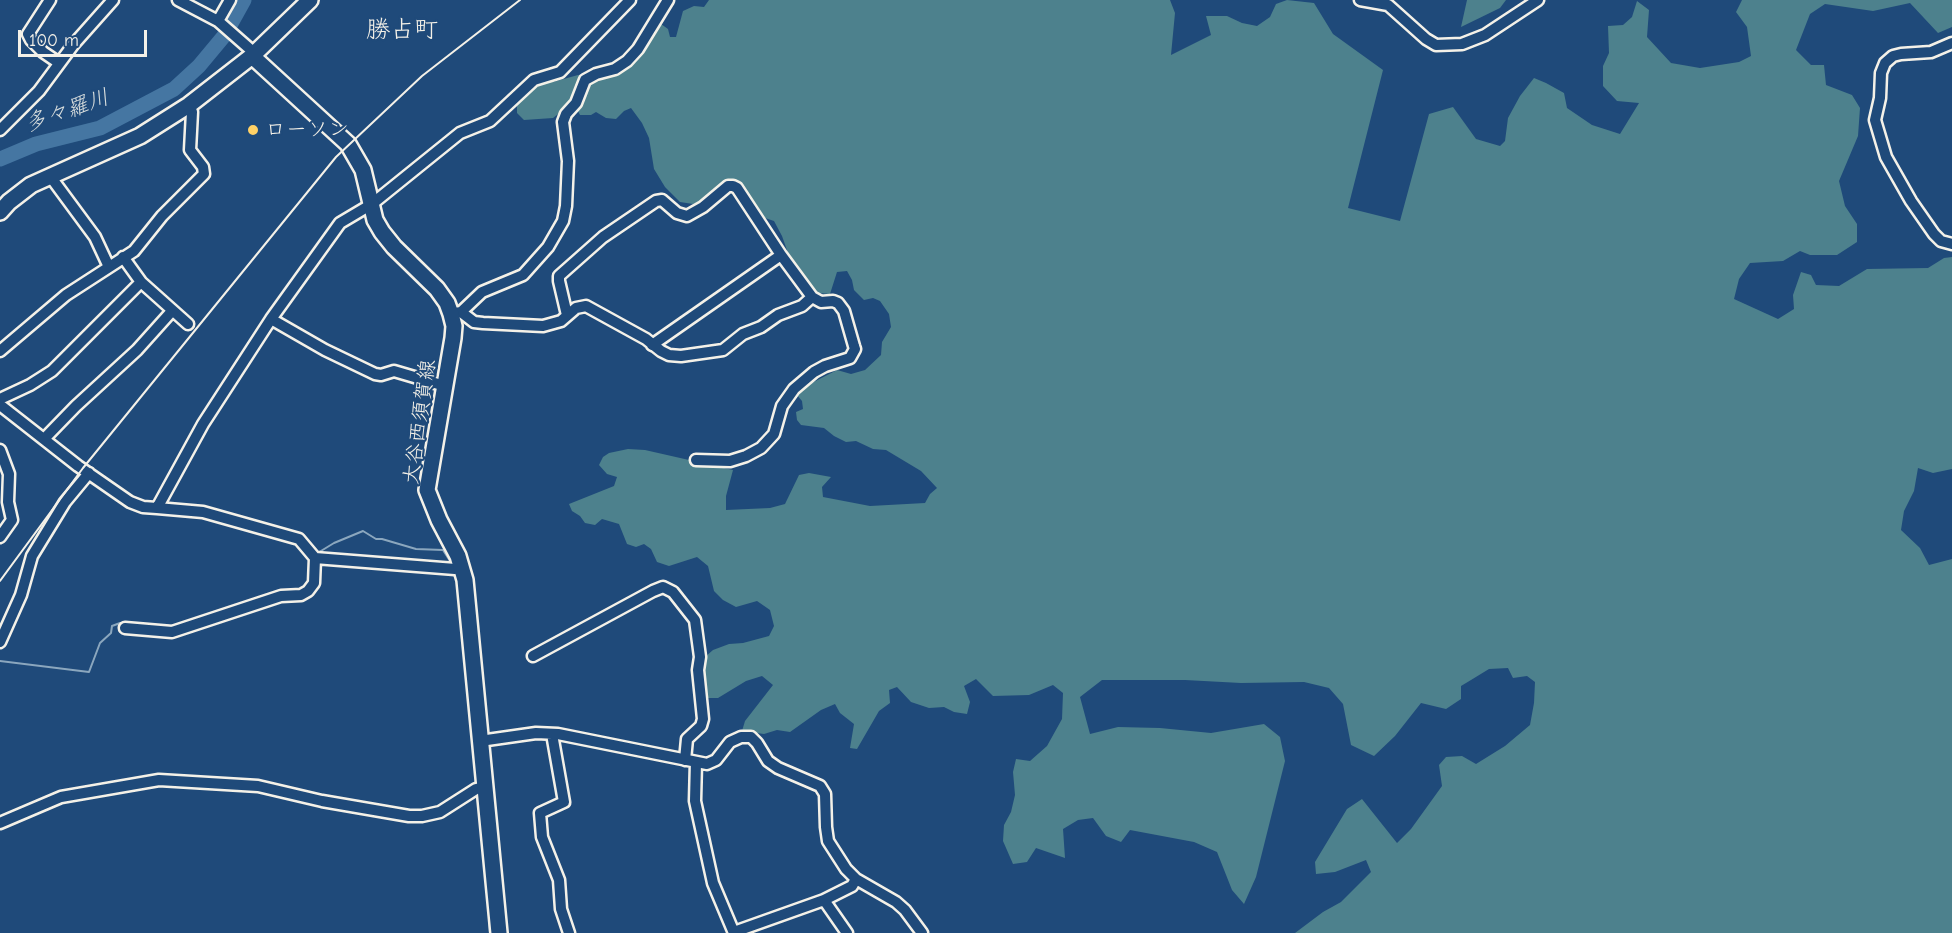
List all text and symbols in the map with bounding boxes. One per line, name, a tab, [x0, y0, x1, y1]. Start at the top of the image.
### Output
district label: 勝占町	[366, 16, 438, 44]
scale bar	[21, 18, 150, 56]
text: 100 m	[29, 30, 79, 51]
water label: 多々羅川	[21, 84, 113, 138]
place label: ローソン	[265, 117, 349, 143]
marker: ローソン	[246, 123, 260, 137]
street label: 大谷西須賀線	[399, 358, 441, 486]

